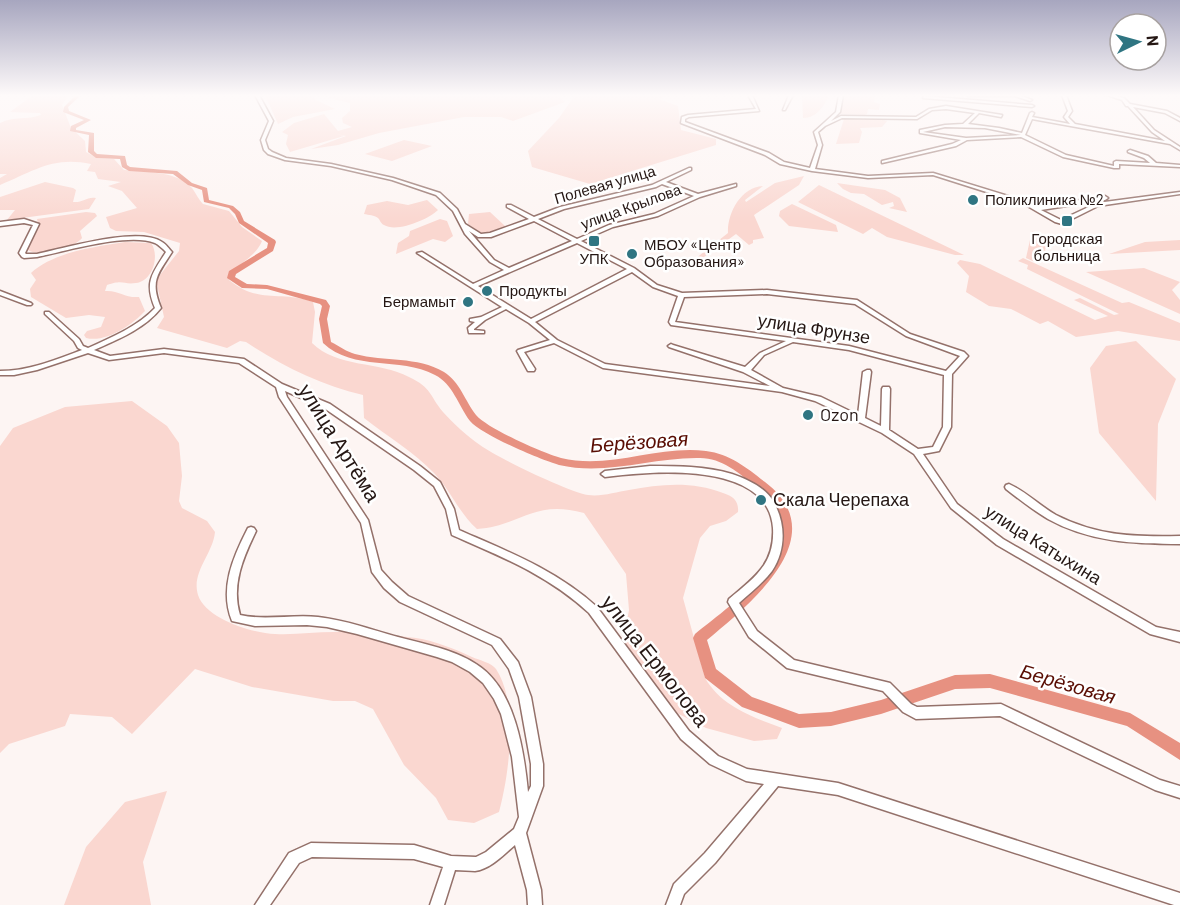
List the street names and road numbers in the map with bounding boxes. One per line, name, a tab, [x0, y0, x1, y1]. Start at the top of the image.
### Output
street label: Полевая улица	[552, 161, 658, 207]
street label: улица Крылова	[578, 179, 684, 233]
street label: улица Фрунзе	[756, 308, 872, 348]
street label: улица Артёма	[294, 379, 387, 506]
street label: улица Катыхина	[981, 499, 1107, 589]
street label: улица Ермолова	[597, 589, 715, 731]

